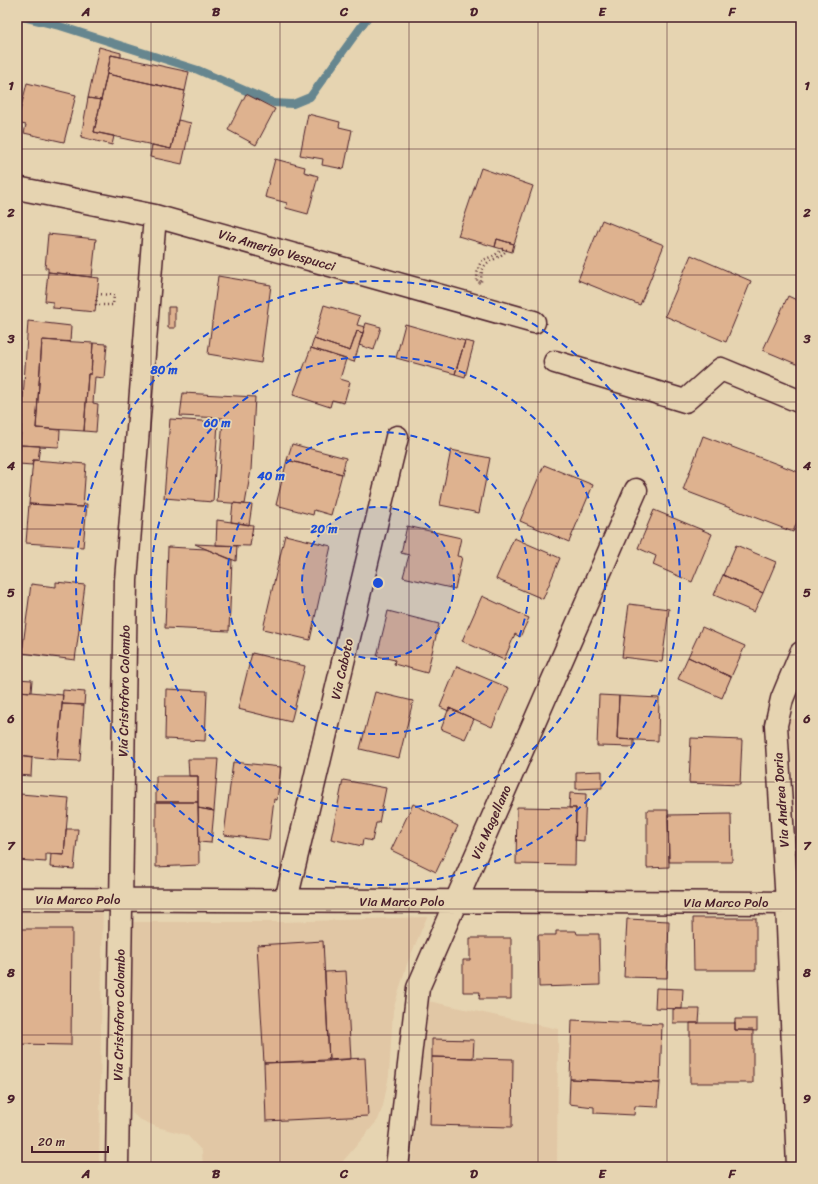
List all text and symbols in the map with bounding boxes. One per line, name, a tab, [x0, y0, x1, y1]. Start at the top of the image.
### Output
text: A	[81, 0, 90, 23]
text: B	[212, 0, 221, 23]
text: C	[339, 0, 349, 23]
text: D	[470, 0, 478, 23]
text: E	[598, 0, 607, 23]
text: F	[727, 0, 736, 23]
text: 1	[8, 74, 14, 97]
text: 1	[804, 74, 810, 97]
text: 2	[6, 201, 15, 224]
text: 2	[802, 201, 811, 224]
street label: Via Amerigo Vespucci	[216, 222, 339, 278]
text: 3	[6, 327, 15, 350]
text: 3	[802, 327, 811, 350]
text: 80 m	[149, 359, 178, 381]
text: 60 m	[203, 412, 231, 434]
text: 4	[6, 454, 16, 477]
text: 4	[802, 454, 812, 477]
text: 40 m	[256, 465, 285, 487]
text: 20 m	[310, 518, 338, 540]
centre of rings	[371, 576, 385, 590]
text: 5	[7, 581, 15, 604]
text: 5	[803, 581, 811, 604]
street label: Via Cristoforo Colombo	[111, 624, 137, 757]
street label: Via Caboto	[324, 636, 360, 702]
text: 6	[6, 707, 15, 730]
text: 6	[802, 707, 811, 730]
street label: Via Andrea Doria	[766, 751, 796, 848]
street label: Via Magellano	[464, 781, 518, 863]
text: 7	[7, 834, 16, 857]
text: 7	[803, 834, 812, 857]
street label: Via Marco Polo	[36, 888, 121, 911]
street label: Via Marco Polo	[360, 890, 445, 913]
street label: Via Marco Polo	[684, 891, 769, 914]
street label: Via Cristoforo Colombo	[106, 948, 132, 1081]
text: 8	[6, 961, 15, 984]
text: 8	[802, 961, 811, 984]
text: 9	[7, 1087, 15, 1110]
text: 9	[803, 1087, 811, 1110]
scale bar	[32, 1128, 108, 1154]
text: 20 m	[38, 1131, 65, 1153]
text: A	[81, 1162, 90, 1184]
text: B	[212, 1162, 221, 1184]
text: C	[339, 1162, 349, 1184]
text: D	[470, 1162, 478, 1184]
text: E	[598, 1162, 607, 1184]
text: F	[727, 1162, 736, 1184]

